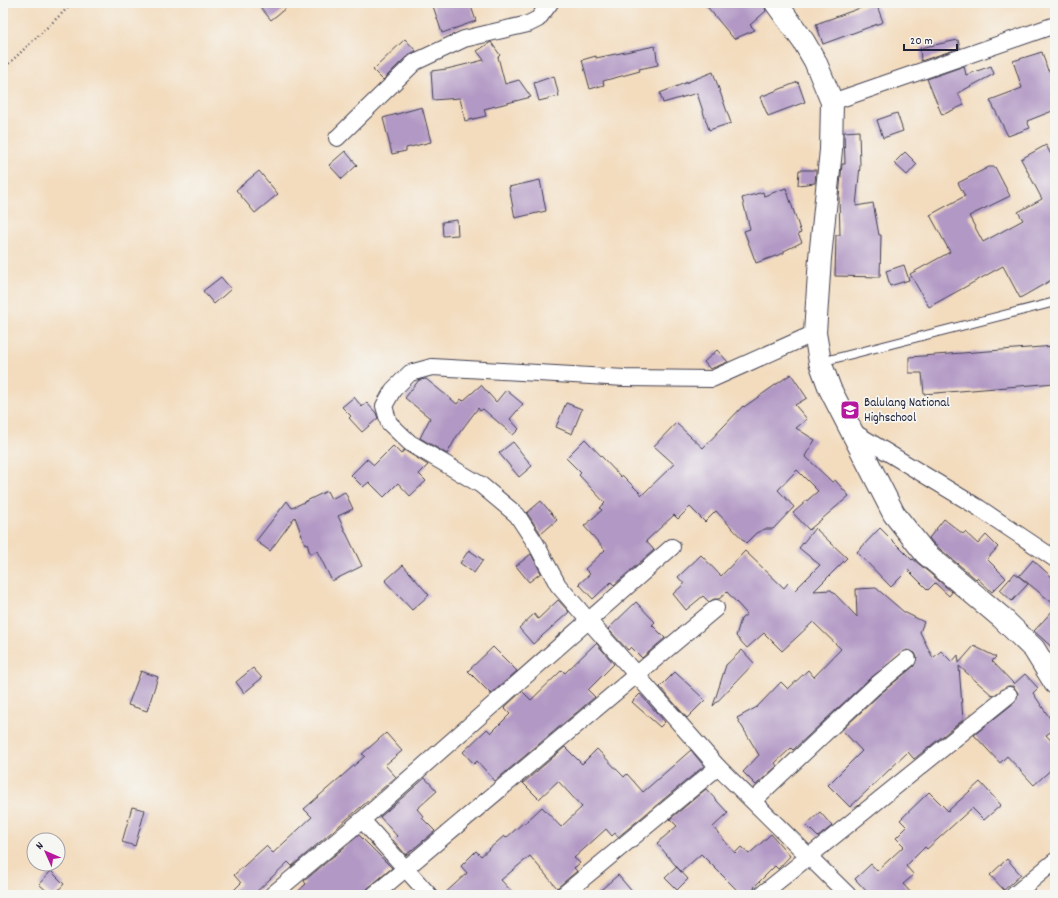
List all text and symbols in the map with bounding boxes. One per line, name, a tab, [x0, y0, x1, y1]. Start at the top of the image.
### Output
scale bar	[904, 26, 957, 52]
text: 20 m	[910, 33, 933, 50]
place label: Balulang National Highschool	[864, 394, 950, 428]
school or university icon: Balulang National Highschool	[839, 399, 861, 421]
north arrow	[26, 832, 66, 872]
text: N	[33, 838, 48, 854]

